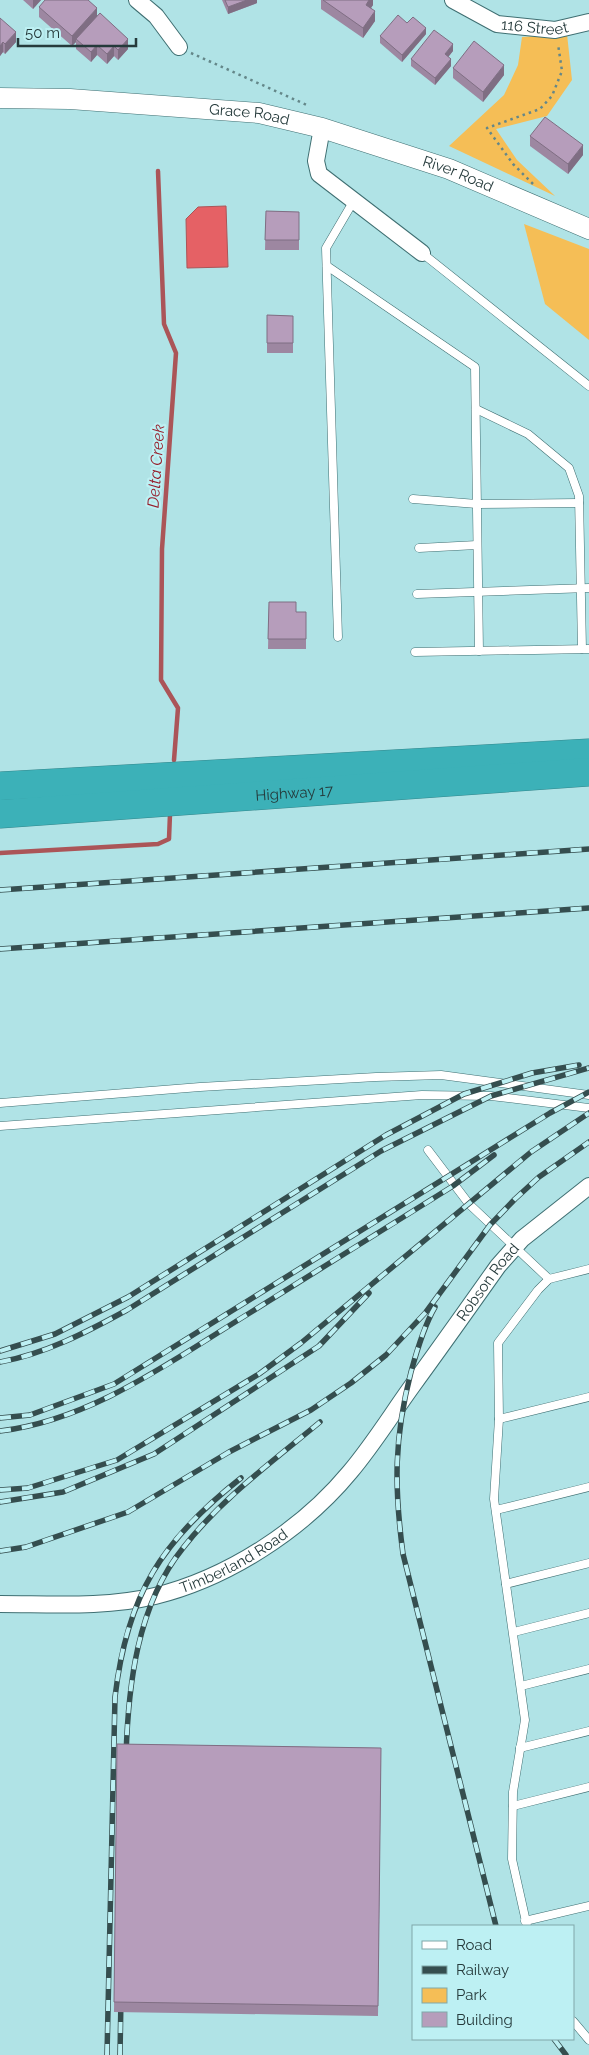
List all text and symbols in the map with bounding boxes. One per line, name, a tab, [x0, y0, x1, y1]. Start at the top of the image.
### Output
scale bar	[18, 15, 135, 47]
street label: 116 Street	[500, 15, 570, 39]
text: 50 m	[25, 24, 60, 42]
street label: Grace Road	[208, 100, 291, 129]
street label: River Road	[421, 152, 496, 196]
water label: Delta Creek	[144, 423, 168, 508]
street label: Highway 17	[255, 781, 334, 805]
street label: Robson Road	[453, 1240, 523, 1324]
street label: Timberland Road	[177, 1525, 291, 1597]
legend	[412, 1925, 574, 2040]
text: Road	[456, 1936, 492, 1954]
text: Railway	[456, 1961, 509, 1979]
text: Park	[456, 1986, 487, 2004]
text: Building	[456, 2011, 513, 2029]

